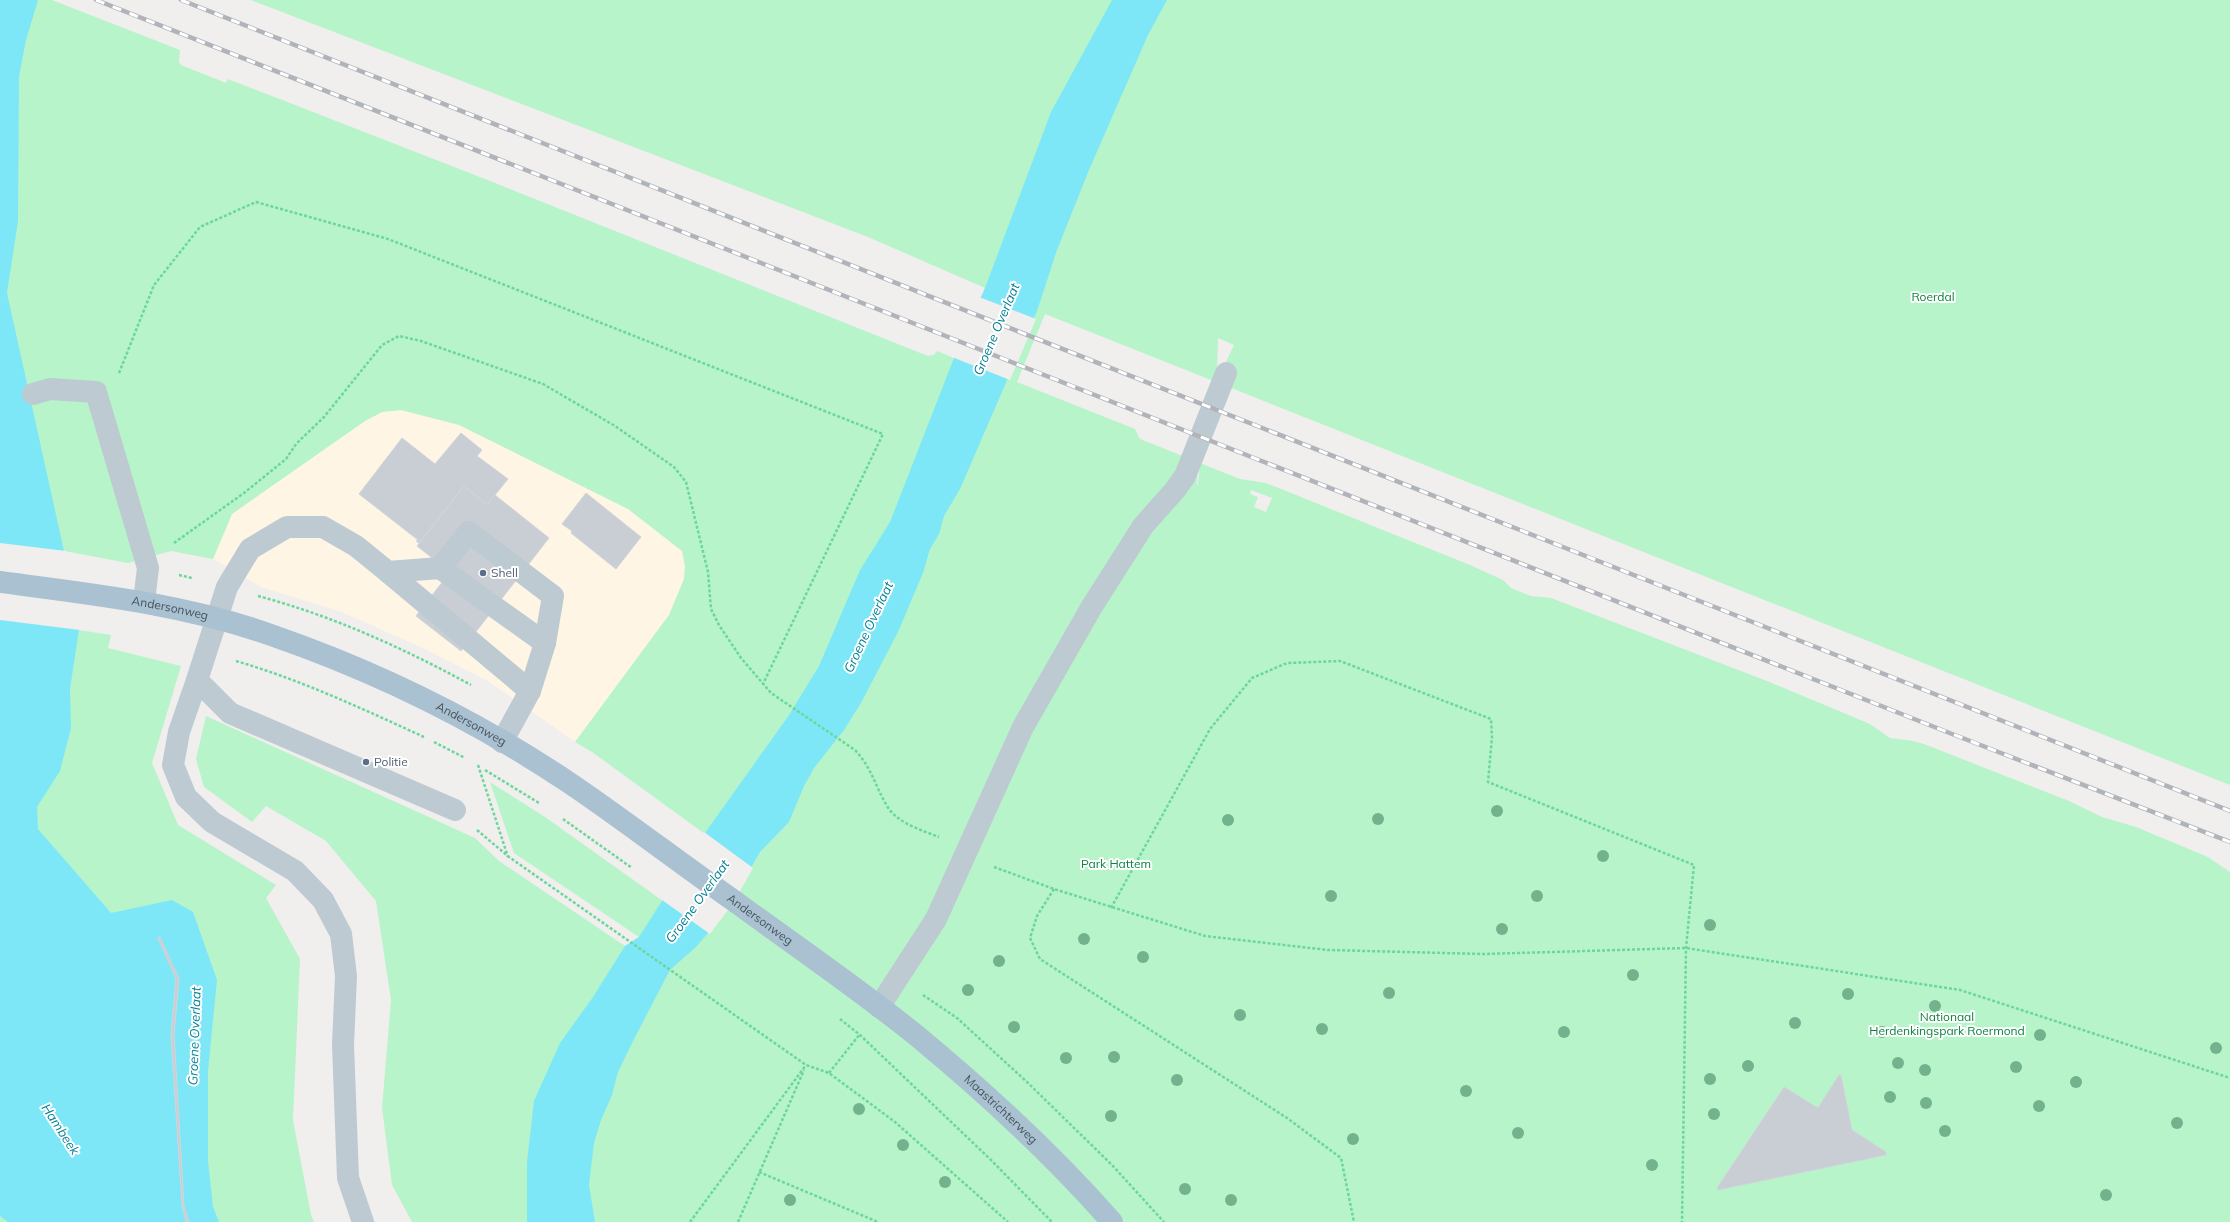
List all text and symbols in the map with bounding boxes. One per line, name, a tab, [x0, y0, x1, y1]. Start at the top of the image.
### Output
water label: Groene Overlaat	[969, 280, 1023, 378]
park label: Roerdal	[1911, 289, 1955, 304]
place label: Shell	[491, 565, 518, 580]
marker: Shell	[478, 568, 488, 578]
water label: Groene Overlaat	[840, 579, 896, 675]
street label: Andersonweg	[131, 593, 210, 623]
street label: Andersonweg	[434, 698, 509, 749]
place label: Politie	[374, 754, 408, 769]
marker: Politie	[361, 757, 371, 767]
water label: Groene Overlaat	[662, 856, 733, 946]
park label: Park Hattem	[1081, 856, 1151, 871]
street label: Andersonweg	[724, 890, 796, 948]
water label: Groene Overlaat	[184, 986, 204, 1086]
park label: Nationaal Herdenkingspark Roermond	[1869, 1009, 2025, 1038]
street label: Maastrichterweg	[961, 1072, 1041, 1147]
water label: Hambeek	[39, 1100, 84, 1158]

